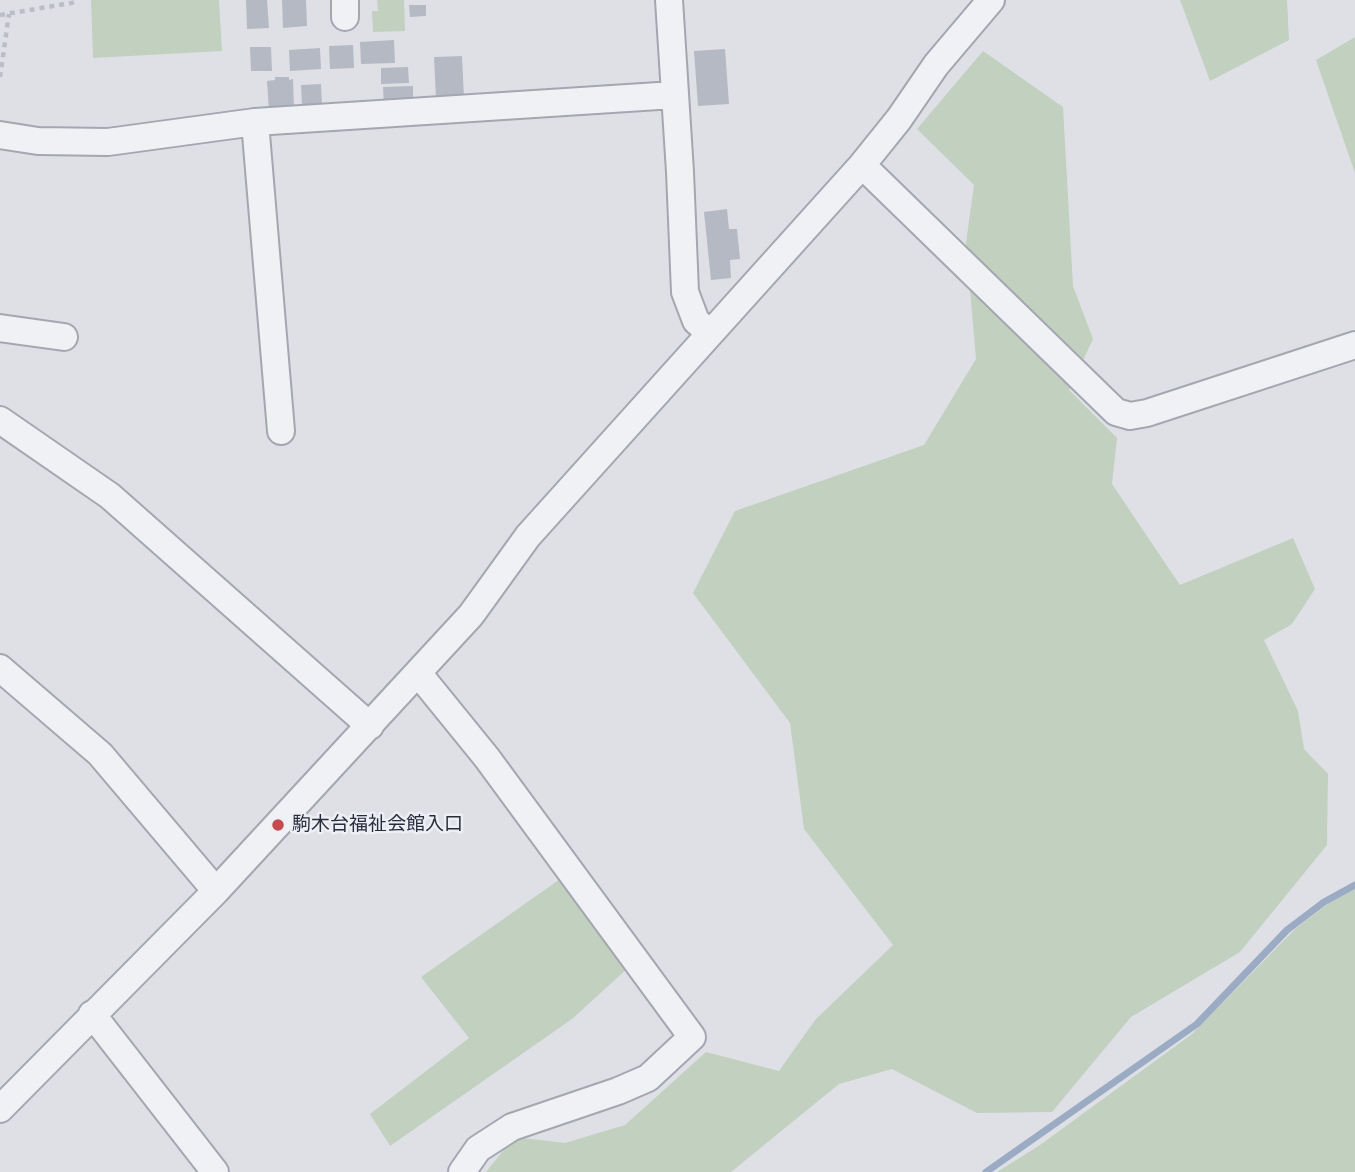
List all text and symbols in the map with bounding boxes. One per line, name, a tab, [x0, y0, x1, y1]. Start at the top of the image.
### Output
place label: 駒木台福祉会館入口	[292, 814, 463, 836]
marker: 駒木台福祉会館入口	[270, 817, 286, 833]

